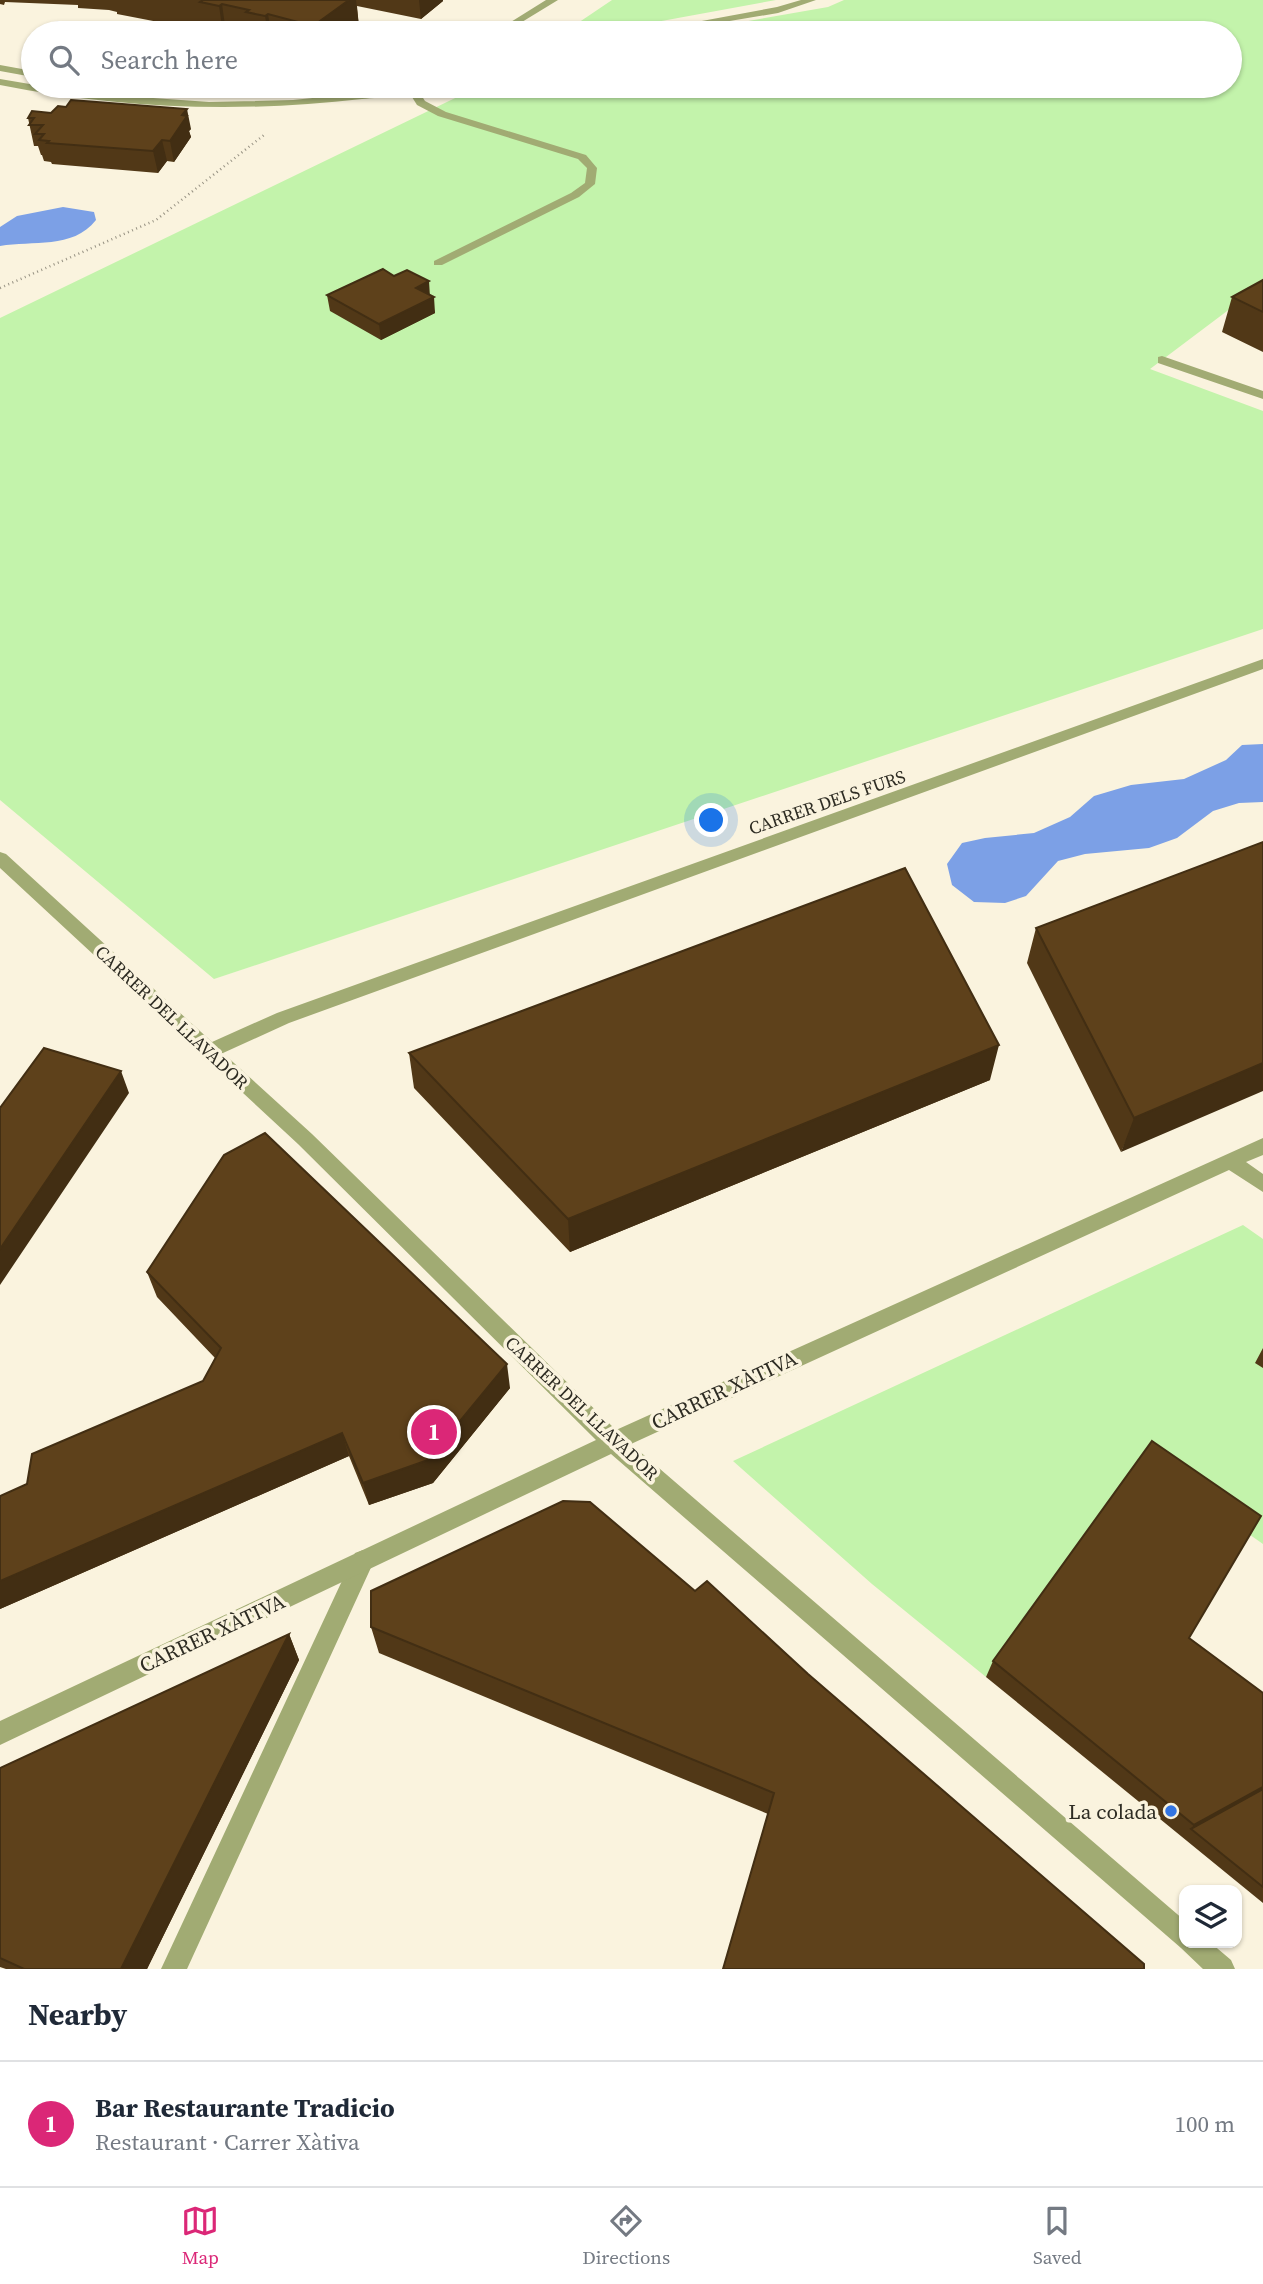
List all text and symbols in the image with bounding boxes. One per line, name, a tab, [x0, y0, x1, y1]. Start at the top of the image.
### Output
search box	[21, 21, 1242, 98]
icon: search	[45, 41, 83, 79]
text: Search here	[101, 42, 238, 78]
street label: CARRER DELS FURS	[745, 763, 909, 841]
your location	[694, 803, 728, 837]
street label: CARRER DEL LLAVADOR	[90, 939, 254, 1095]
street label: CARRER DEL LLAVADOR	[500, 1330, 664, 1486]
street label: CARRER XÀTIVA	[646, 1343, 802, 1437]
pin: 1	[411, 1406, 457, 1458]
street label: CARRER XÀTIVA	[134, 1586, 290, 1680]
place label: La colada	[1068, 1797, 1157, 1826]
marker: La colada	[1163, 1803, 1179, 1819]
map controls	[1179, 1885, 1242, 1948]
button: layers	[1179, 1885, 1242, 1948]
text: Nearby	[28, 1994, 127, 2035]
text: Bar Restaurante Tradicio	[95, 2090, 395, 2126]
text: 1	[45, 2108, 57, 2140]
text: 100 m	[1174, 2108, 1235, 2140]
text: Restaurant · Carrer Xàtiva	[95, 2126, 360, 2158]
tab: Map	[181, 2202, 219, 2270]
tab: Directions	[582, 2202, 670, 2270]
tab: Saved	[1033, 2202, 1082, 2270]

